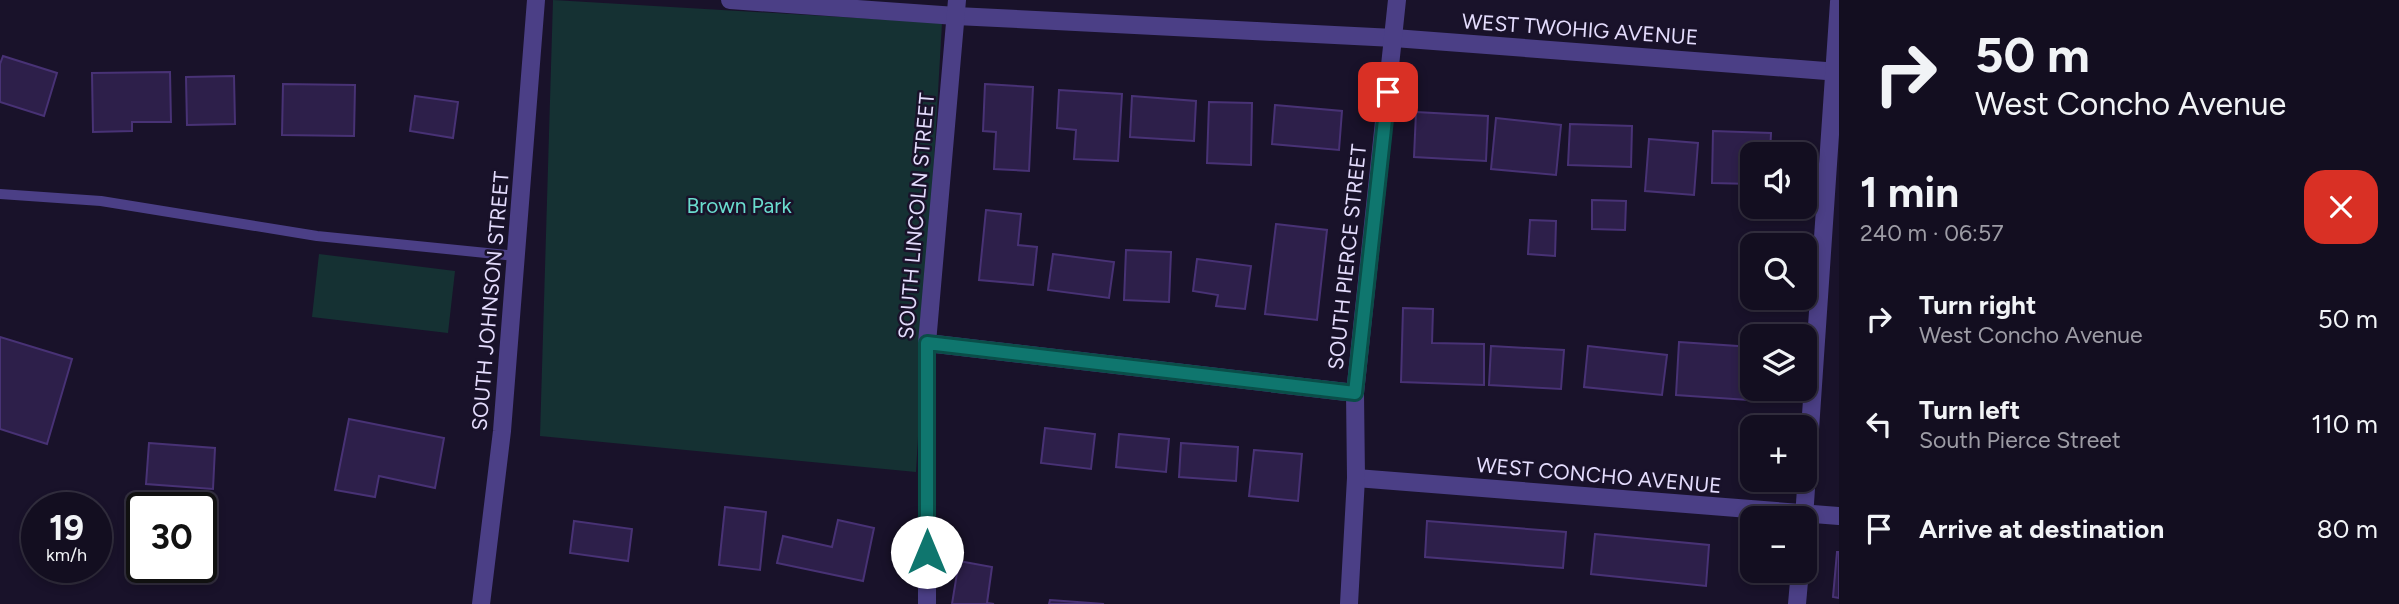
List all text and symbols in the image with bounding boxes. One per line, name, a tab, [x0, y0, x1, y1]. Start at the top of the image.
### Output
street label: WEST TWOHIG AVENUE	[1461, 8, 1699, 50]
text: 50 m	[1975, 25, 2090, 84]
icon: right	[1860, 28, 1951, 119]
pin	[1358, 62, 1418, 122]
icon: arrive	[1369, 73, 1407, 111]
text: West Concho Avenue	[1975, 85, 2286, 123]
street label: SOUTH LINCOLN STREET	[893, 91, 939, 340]
map controls	[1740, 142, 1817, 583]
button: sound	[1740, 142, 1817, 219]
street label: SOUTH PIERCE STREET	[1323, 143, 1371, 371]
text: 1 min	[1860, 167, 1959, 218]
street label: SOUTH JOHNSON STREET	[466, 170, 514, 432]
button: close	[2304, 170, 2378, 244]
park label: Brown Park	[686, 193, 792, 218]
text: 240 m · 06:57	[1860, 219, 2004, 247]
button: search	[1740, 233, 1817, 310]
text: Turn right	[1919, 289, 2036, 321]
icon: right	[1860, 300, 1898, 338]
text: 50 m	[2318, 303, 2378, 335]
text: West Concho Avenue	[1919, 321, 2143, 349]
button: layers	[1740, 324, 1817, 401]
text: Turn left	[1919, 394, 2020, 426]
icon: left	[1860, 405, 1898, 443]
text: 110 m	[2311, 408, 2378, 440]
button: +	[1740, 415, 1817, 492]
text: South Pierce Street	[1919, 426, 2121, 454]
street label: WEST CONCHO AVENUE	[1475, 452, 1723, 498]
speed limit sign: 30	[126, 492, 217, 583]
button: −	[1740, 506, 1817, 583]
text: 19	[49, 507, 84, 549]
icon: arrive	[1860, 510, 1898, 548]
text: Arrive at destination	[1919, 513, 2164, 545]
text: 80 m	[2317, 513, 2378, 545]
position arrow	[890, 515, 964, 589]
text: km/h	[46, 544, 87, 566]

